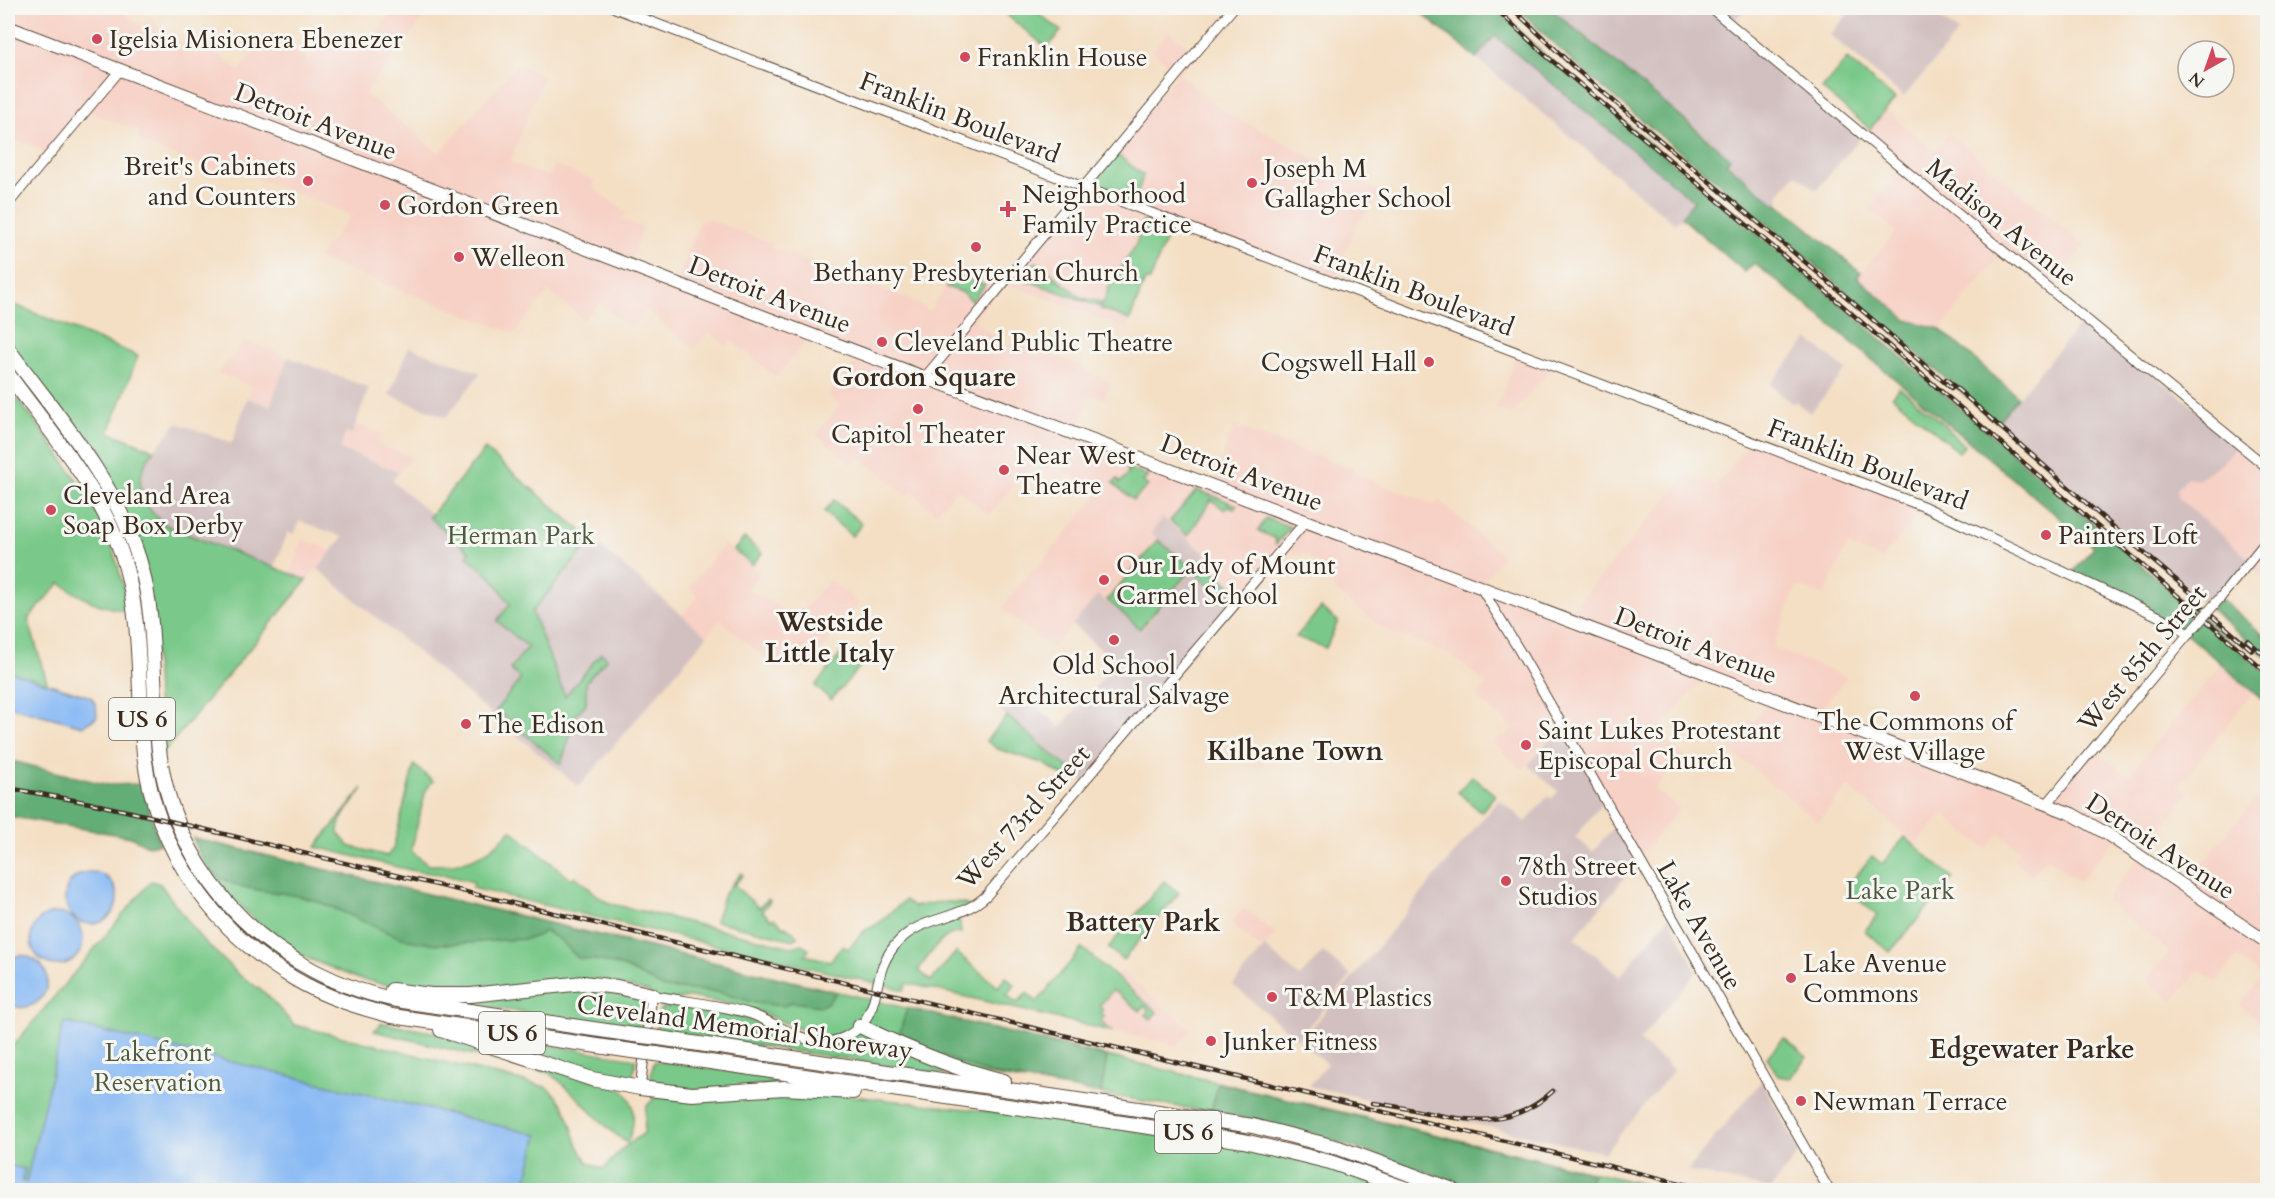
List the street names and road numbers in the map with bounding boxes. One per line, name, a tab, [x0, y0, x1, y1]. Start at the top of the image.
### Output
street label: Franklin Boulevard	[855, 63, 1065, 172]
street label: Detroit Avenue	[229, 74, 402, 169]
street label: Madison Avenue	[1919, 150, 2085, 294]
street label: Franklin Boulevard	[1309, 236, 1519, 345]
street label: Detroit Avenue	[683, 247, 856, 342]
street label: Franklin Boulevard	[1763, 410, 1973, 519]
street label: Detroit Avenue	[1155, 425, 1328, 520]
street label: West 85th Street	[2069, 577, 2215, 740]
street label: Detroit Avenue	[1609, 598, 1782, 693]
road number: US 6	[109, 698, 175, 740]
street label: West 73rd Street	[948, 737, 1098, 898]
street label: Detroit Avenue	[2079, 785, 2242, 908]
street label: Lake Avenue	[1648, 854, 1751, 996]
street label: Cleveland Memorial Shoreway	[575, 987, 916, 1068]
road number: US 6	[479, 1012, 545, 1054]
road number: US 6	[1155, 1111, 1221, 1153]

